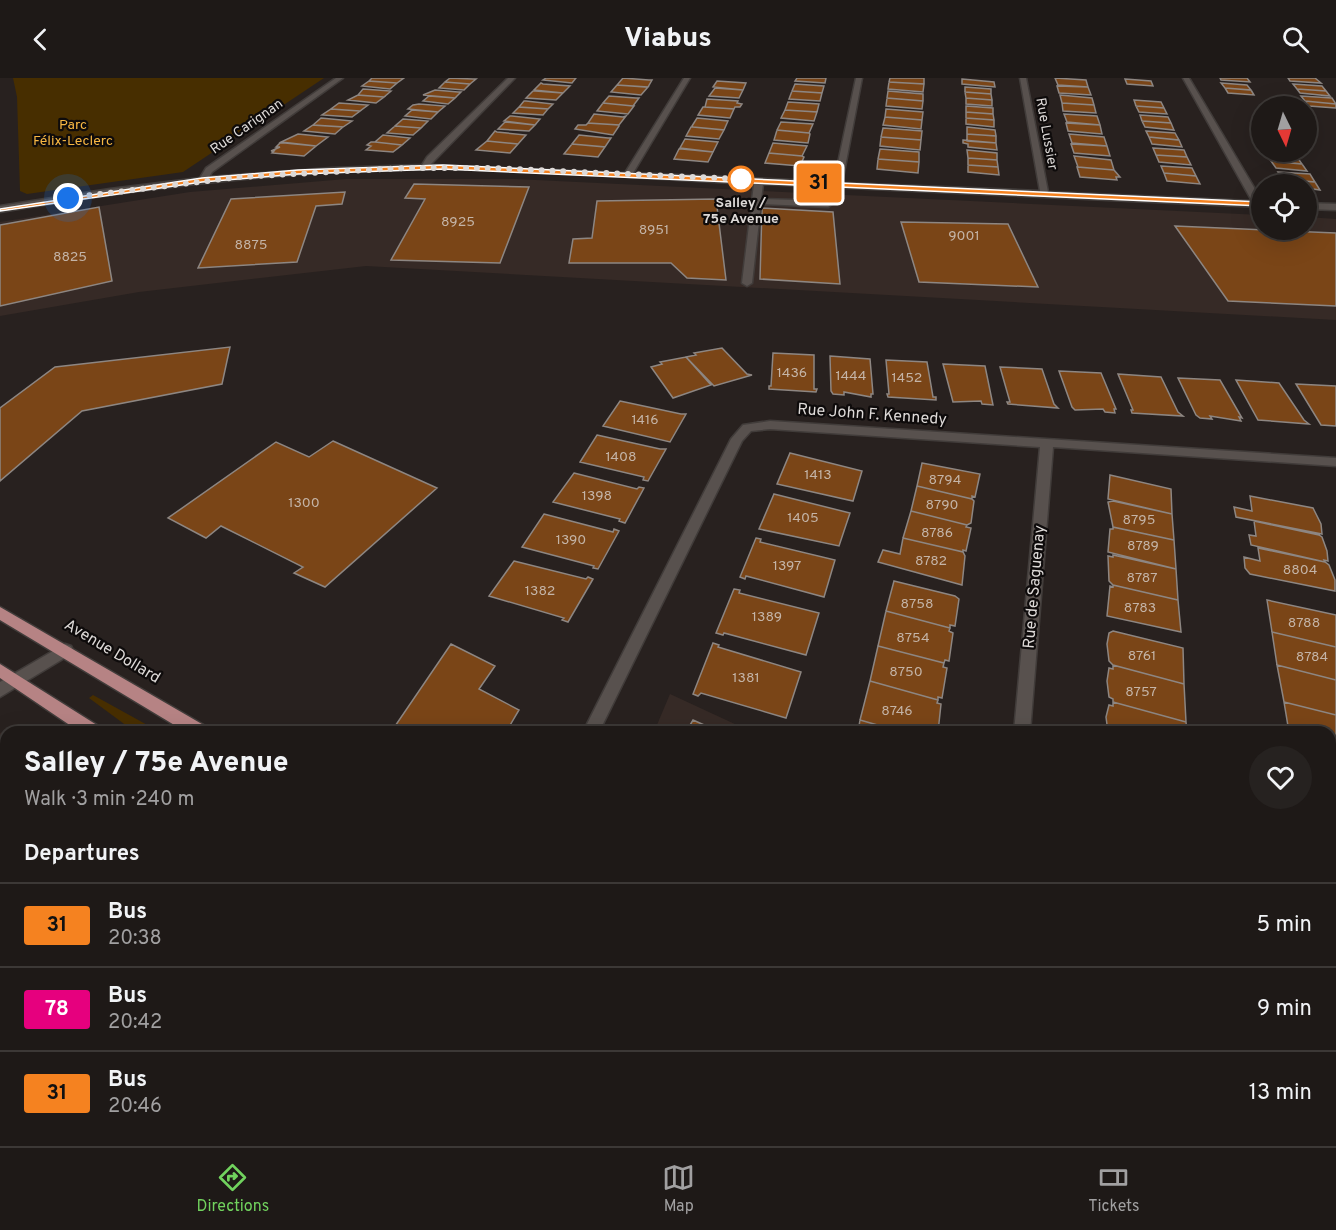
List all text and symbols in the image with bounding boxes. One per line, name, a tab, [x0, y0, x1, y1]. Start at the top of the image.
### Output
text: Viabus	[624, 22, 712, 56]
icon: back	[24, 23, 57, 56]
icon: search	[1279, 23, 1312, 56]
street label: Rue Carignan	[207, 96, 287, 158]
street label: Rue Lussier	[1031, 96, 1061, 172]
north arrow	[1251, 96, 1317, 162]
map controls	[1251, 96, 1317, 240]
park label: Parc Félix-Leclerc	[33, 117, 113, 150]
line badge: 31	[792, 164, 846, 202]
marker: Salley / 75e Avenue	[728, 166, 754, 192]
text: 31	[809, 170, 829, 197]
button: locate	[1251, 174, 1317, 240]
your location	[53, 183, 83, 213]
place label: Salley / 75e Avenue	[703, 195, 779, 228]
house number: 8925	[441, 214, 475, 231]
house number: 8951	[639, 222, 669, 239]
house number: 9001	[948, 228, 980, 245]
house number: 8875	[235, 237, 267, 254]
house number: 8825	[53, 249, 87, 266]
house number: 1436	[777, 365, 807, 382]
house number: 1444	[835, 368, 867, 385]
house number: 1452	[892, 370, 922, 387]
street label: Rue John F. Kennedy	[796, 400, 948, 430]
house number: 1416	[631, 412, 659, 429]
house number: 1408	[605, 449, 637, 466]
house number: 1413	[804, 467, 832, 484]
house number: 8794	[929, 472, 961, 489]
house number: 1398	[582, 488, 612, 505]
house number: 1300	[288, 495, 320, 512]
house number: 8790	[926, 497, 958, 514]
house number: 1405	[787, 510, 819, 527]
house number: 8795	[1123, 512, 1155, 529]
street label: Rue de Saguenay	[1020, 524, 1050, 650]
house number: 8786	[921, 525, 953, 542]
house number: 1390	[556, 532, 586, 549]
house number: 8789	[1127, 538, 1159, 555]
house number: 8782	[915, 553, 947, 570]
house number: 1397	[773, 558, 801, 575]
house number: 8804	[1283, 562, 1317, 579]
house number: 8787	[1126, 570, 1158, 587]
house number: 1382	[525, 583, 555, 600]
house number: 8758	[901, 596, 933, 613]
house number: 8783	[1124, 600, 1156, 617]
house number: 1389	[752, 609, 782, 626]
street label: Avenue Dollard	[60, 615, 164, 689]
house number: 8788	[1288, 615, 1320, 632]
house number: 8754	[896, 630, 930, 647]
house number: 8761	[1128, 648, 1156, 665]
house number: 8784	[1296, 649, 1328, 666]
house number: 8750	[889, 664, 923, 681]
house number: 1381	[732, 670, 760, 687]
house number: 8757	[1125, 684, 1157, 701]
house number: 8746	[881, 703, 913, 720]
text: Salley / 75e Avenue	[24, 746, 289, 782]
button: heart	[1249, 746, 1312, 809]
text: Walk · 3 min · 240 m	[24, 787, 194, 813]
text: Departures	[24, 841, 140, 868]
text: Bus	[108, 899, 147, 926]
text: 31	[47, 912, 67, 939]
text: 5 min	[1257, 912, 1312, 939]
text: 20:38	[108, 926, 162, 952]
text: Bus	[108, 983, 147, 1010]
text: 78	[45, 996, 69, 1023]
text: 9 min	[1257, 996, 1312, 1023]
text: 20:42	[108, 1010, 162, 1036]
text: Bus	[108, 1067, 147, 1094]
text: 31	[47, 1080, 67, 1107]
text: 13 min	[1249, 1080, 1312, 1107]
text: 20:46	[108, 1094, 162, 1120]
tab: Directions	[197, 1161, 269, 1217]
tab: Map	[662, 1161, 695, 1217]
tab: Tickets	[1088, 1161, 1139, 1217]

